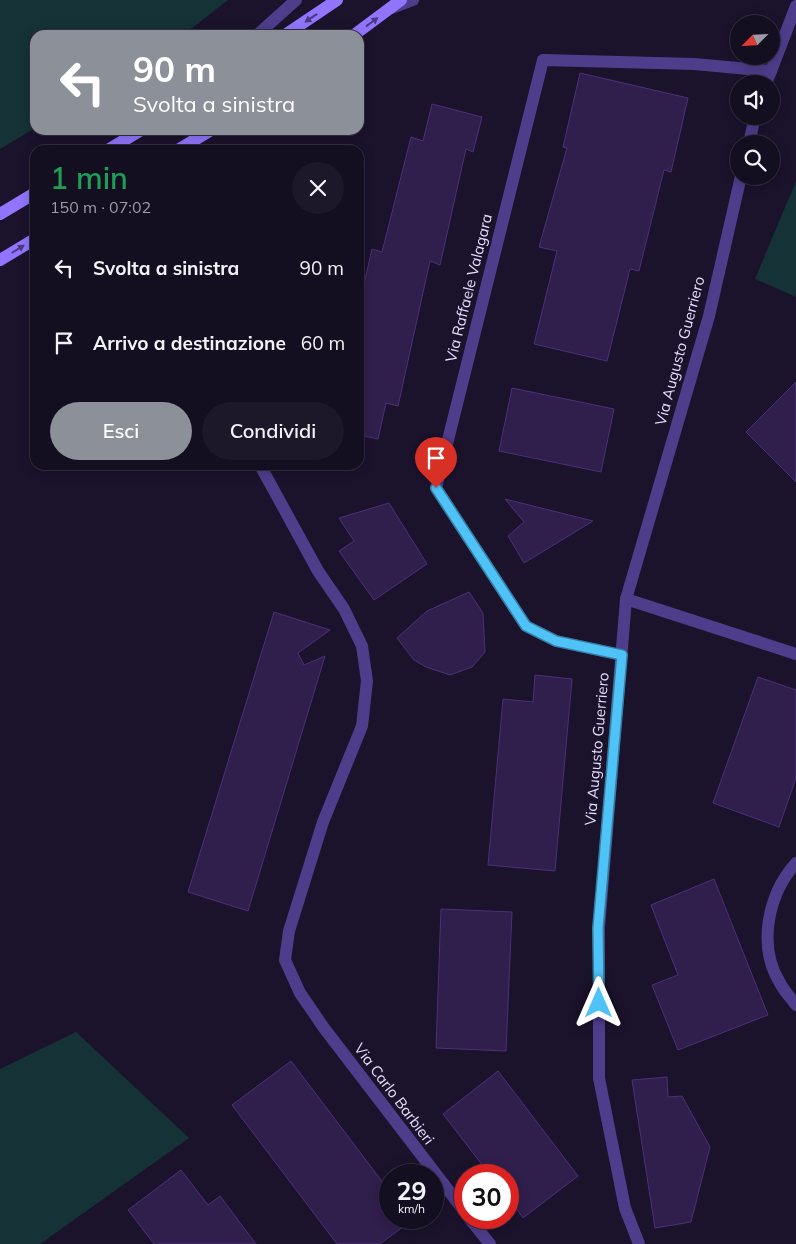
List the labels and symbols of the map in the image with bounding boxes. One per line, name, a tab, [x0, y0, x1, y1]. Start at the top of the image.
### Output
one-way arrow	[304, 13, 318, 22]
north arrow	[730, 15, 780, 65]
one-way arrow	[365, 17, 379, 27]
street label: Via Raffaele Valagara	[441, 212, 496, 364]
one-way arrow	[11, 245, 24, 254]
street label: Via Augusto Guerriero	[650, 274, 709, 428]
pin	[415, 437, 457, 488]
street label: Via Augusto Guerriero	[580, 672, 613, 826]
position arrow	[572, 976, 624, 1028]
street label: Via Carlo Barbieri	[350, 1039, 439, 1148]
speed limit sign: 30	[454, 1164, 519, 1229]

